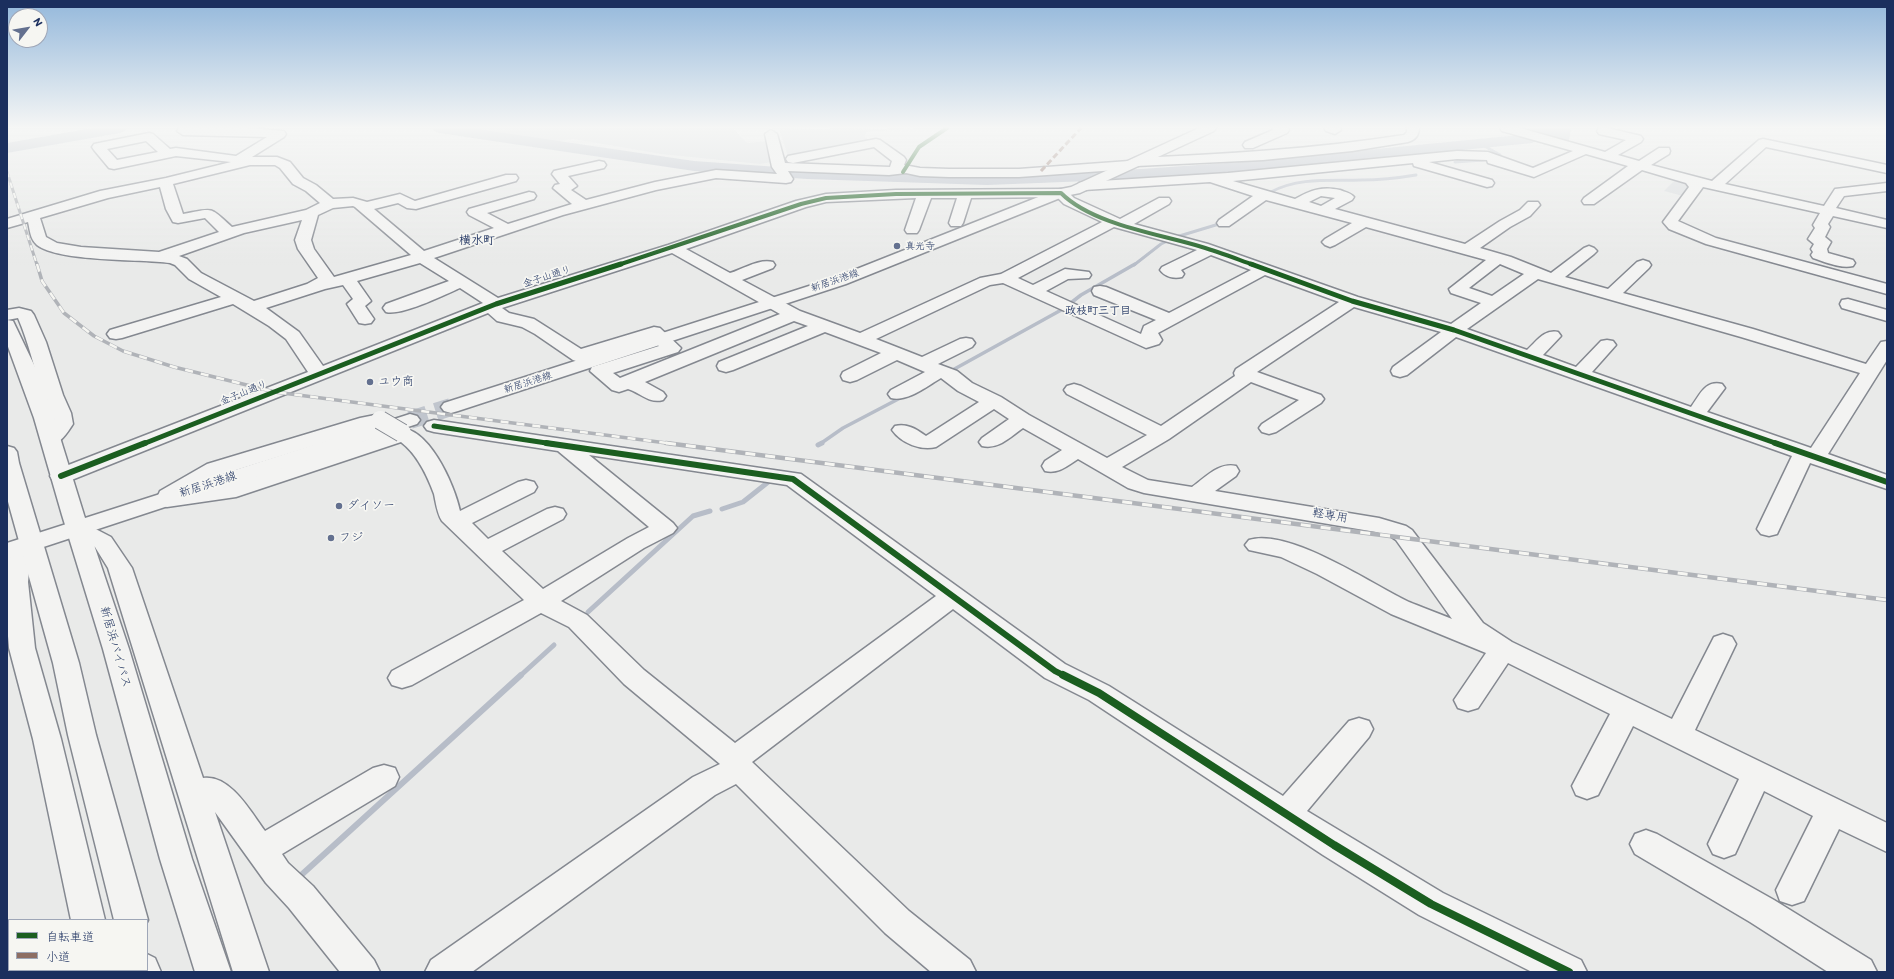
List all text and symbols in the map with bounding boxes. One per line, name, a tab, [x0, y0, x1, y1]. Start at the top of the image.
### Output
north arrow	[8, 8, 48, 48]
text: N	[30, 16, 45, 29]
district label: 横水町	[459, 234, 495, 248]
place label: 真光寺	[905, 240, 935, 252]
marker: 真光寺	[892, 241, 902, 251]
street label: 金子山通り	[521, 264, 573, 290]
street label: 新居浜港線	[809, 267, 861, 295]
district label: 政枝町三丁目	[1065, 304, 1131, 318]
street label: 新居浜港線	[502, 370, 554, 396]
place label: ユウ商	[378, 375, 414, 389]
marker: ユウ商	[365, 377, 375, 387]
street label: 金子山通り	[219, 378, 269, 408]
street label: 新居浜港線	[177, 469, 239, 501]
place label: ダイソー	[347, 499, 395, 513]
marker: ダイソー	[334, 501, 344, 511]
street label: 軽専用	[1311, 506, 1349, 526]
place label: フジ	[339, 531, 363, 545]
marker: フジ	[326, 533, 336, 543]
street label: 新居浜バイパス	[97, 605, 133, 689]
legend	[8, 919, 148, 971]
text: 自転車道	[46, 930, 94, 944]
text: 小道	[46, 950, 70, 964]

